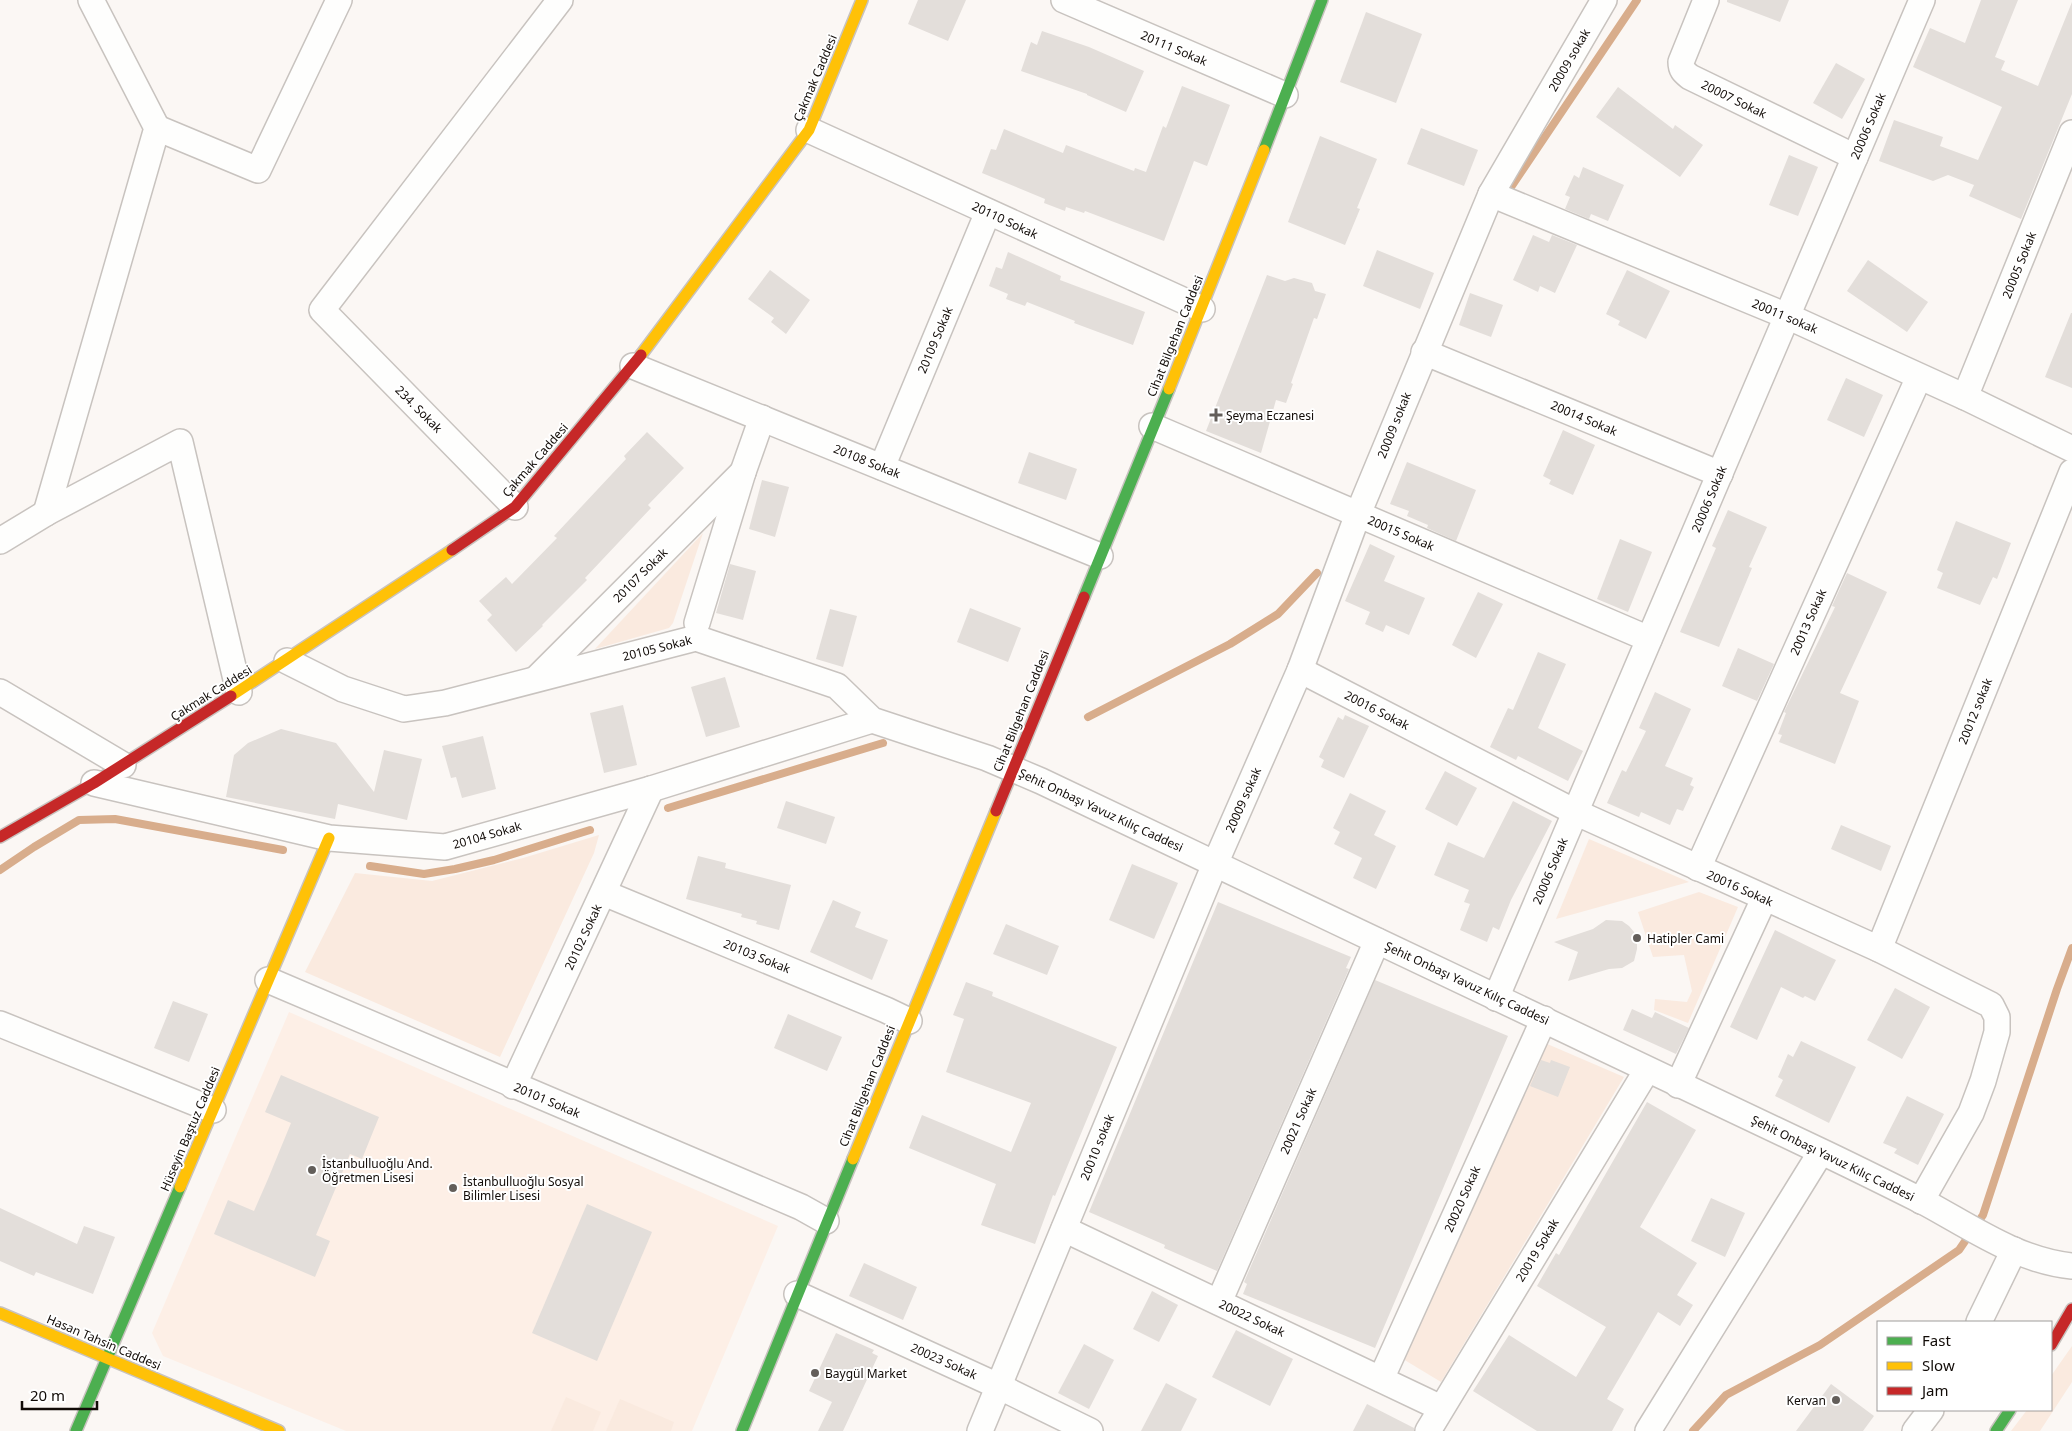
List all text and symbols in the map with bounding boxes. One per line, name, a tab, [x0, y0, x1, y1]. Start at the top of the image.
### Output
street label: 20009 sokak	[1544, 25, 1594, 95]
street label: 20111 Sokak	[1138, 26, 1210, 70]
street label: Çakmak Caddesi	[789, 32, 841, 124]
street label: 20007 Sokak	[1698, 76, 1770, 122]
street label: 20006 Sokak	[1846, 90, 1890, 162]
street label: 20110 Sokak	[969, 197, 1041, 243]
street label: 20005 Sokak	[1998, 228, 2040, 301]
street label: Cihat Bilgehan Caddesi	[1143, 273, 1207, 399]
street label: 20011 sokak	[1749, 295, 1821, 338]
street label: 20109 Sokak	[913, 304, 957, 376]
street label: 234. Sokak	[392, 382, 447, 437]
street label: 20009 sokak	[1373, 389, 1415, 461]
street label: 20014 Sokak	[1548, 396, 1620, 440]
place label: Şeyma Eczanesi	[1226, 407, 1314, 424]
marker: Şeyma Eczanesi	[1210, 409, 1222, 421]
street label: Çakmak Caddesi	[498, 419, 572, 501]
street label: 20108 Sokak	[831, 440, 904, 482]
street label: 20006 Sokak	[1687, 463, 1731, 535]
street label: 20015 Sokak	[1365, 511, 1437, 555]
street label: 20107 Sokak	[609, 544, 671, 606]
street label: 20013 Sokak	[1786, 586, 1830, 658]
street label: 20105 Sokak	[621, 631, 694, 665]
street label: Cihat Bilgehan Caddesi	[989, 648, 1053, 774]
street label: Çakmak Caddesi	[167, 661, 255, 725]
street label: 20012 sokak	[1954, 675, 1996, 747]
street label: 20016 Sokak	[1342, 686, 1413, 734]
street label: Şehit Onbaşı Yavuz Kılıç Caddesi	[1016, 764, 1186, 856]
street label: 20009 sokak	[1221, 764, 1265, 835]
street label: 20104 Sokak	[451, 817, 524, 853]
street label: 20006 Sokak	[1528, 835, 1572, 907]
street label: 20016 Sokak	[1704, 866, 1776, 910]
street label: 20102 Sokak	[560, 901, 606, 973]
place label: Hatipler Cami	[1647, 930, 1724, 947]
marker: Hatipler Cami	[1631, 932, 1643, 944]
street label: 20103 Sokak	[721, 935, 794, 977]
street label: Şehit Onbaşı Yavuz Kılıç Caddesi	[1382, 937, 1552, 1029]
street label: Cihat Bilgehan Caddesi	[835, 1023, 899, 1149]
street label: Hüseyin Baştuz Caddesi	[156, 1064, 224, 1194]
street label: 20101 Sokak	[511, 1078, 583, 1122]
street label: 20021 Sokak	[1276, 1085, 1320, 1157]
street label: 20010 sokak	[1076, 1111, 1118, 1183]
street label: Şehit Onbaşı Yavuz Kılıç Caddesi	[1749, 1111, 1917, 1205]
place label: İstanbulluoğlu And. Öğretmen Lisesi	[322, 1155, 433, 1186]
street label: 20020 Sokak	[1440, 1163, 1484, 1235]
marker: İstanbulluoğlu And. Öğretmen Lisesi	[306, 1164, 318, 1176]
place label: İstanbulluoğlu Sosyal Bilimler Lisesi	[463, 1173, 584, 1204]
marker: İstanbulluoğlu Sosyal Bilimler Lisesi	[447, 1182, 459, 1194]
street label: 20019 Sokak	[1511, 1215, 1563, 1285]
street label: 20022 Sokak	[1216, 1295, 1288, 1341]
street label: Hasan Tahsin Caddesi	[44, 1310, 164, 1374]
legend	[1877, 1321, 2052, 1411]
text: Fast	[1922, 1330, 1951, 1350]
street label: 20023 Sokak	[908, 1339, 980, 1383]
text: Slow	[1922, 1355, 1955, 1375]
place label: Baygül Market	[825, 1365, 907, 1382]
marker: Baygül Market	[809, 1367, 821, 1379]
scale bar	[22, 1378, 98, 1410]
text: Jam	[1920, 1380, 1949, 1400]
text: 20 m	[30, 1385, 65, 1405]
place label: Kervan	[1787, 1392, 1826, 1409]
marker: Kervan	[1830, 1394, 1842, 1406]

